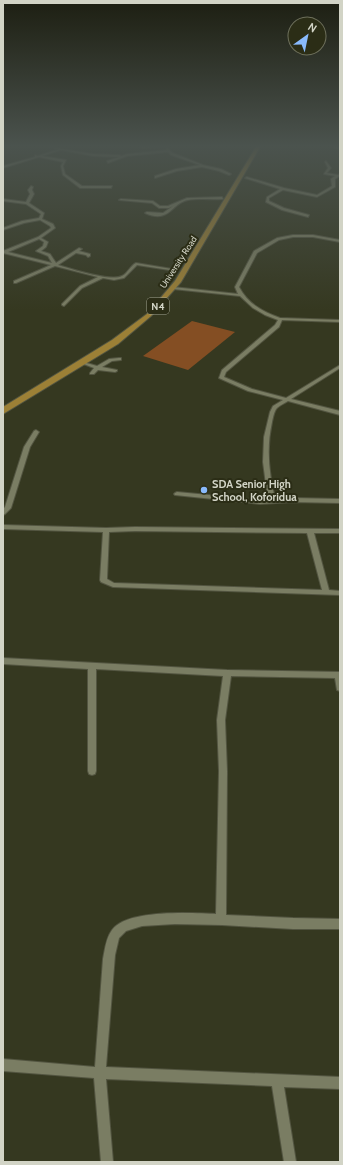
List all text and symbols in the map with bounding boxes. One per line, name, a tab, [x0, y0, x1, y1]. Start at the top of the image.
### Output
north arrow	[287, 16, 327, 56]
text: N	[305, 20, 320, 36]
street label: University Road	[157, 234, 199, 290]
road number: N4	[147, 298, 169, 314]
place label: SDA Senior High School, Koforidua	[212, 477, 297, 504]
marker: SDA Senior High School, Koforidua	[199, 485, 209, 495]

